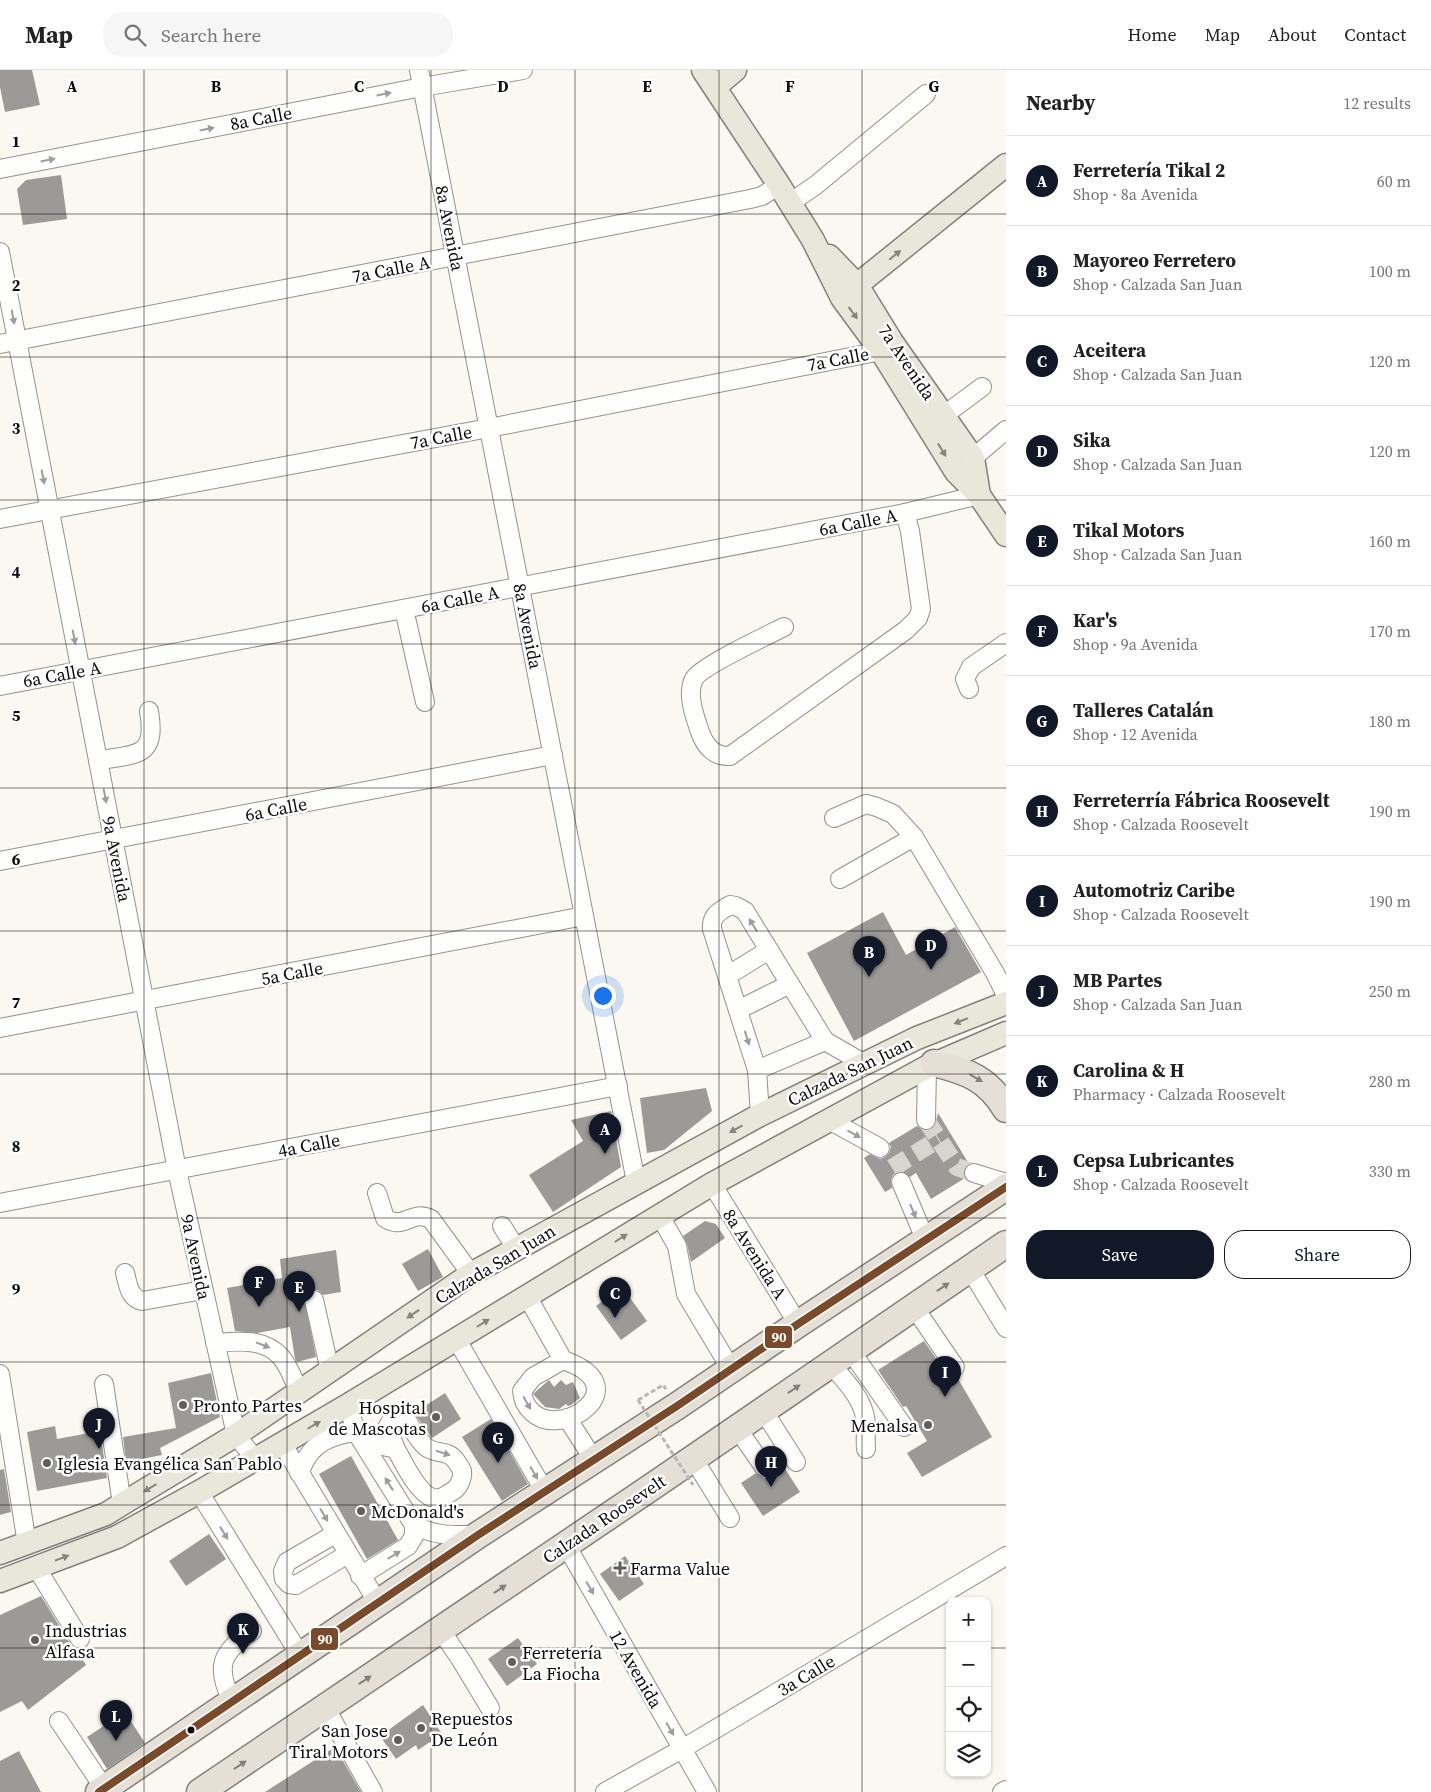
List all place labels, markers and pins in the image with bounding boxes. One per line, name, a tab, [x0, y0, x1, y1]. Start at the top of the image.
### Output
pin: D	[915, 929, 947, 970]
pin: B	[853, 936, 885, 977]
pin: A	[589, 1113, 621, 1154]
pin: F	[243, 1266, 275, 1307]
pin: E	[283, 1271, 315, 1312]
pin: C	[599, 1277, 631, 1318]
pin: I	[929, 1356, 961, 1397]
place label: Pronto Partes	[193, 1393, 302, 1418]
place label: Hospital de Mascotas	[328, 1395, 426, 1441]
marker: Pronto Partes	[177, 1399, 189, 1411]
pin: J	[83, 1408, 115, 1449]
marker: Hospital de Mascotas	[430, 1411, 442, 1423]
place label: Menalsa	[851, 1413, 919, 1438]
marker: Menalsa	[922, 1419, 934, 1431]
pin: G	[482, 1422, 514, 1463]
pin: H	[755, 1446, 787, 1487]
place label: Iglesia Evangélica San Pablo	[57, 1451, 283, 1476]
marker: Iglesia Evangélica San Pablo	[41, 1457, 53, 1469]
place label: McDonald's	[371, 1499, 464, 1524]
marker: McDonald's	[355, 1505, 367, 1517]
place label: Farma Value	[630, 1556, 730, 1581]
marker: Farma Value	[614, 1562, 626, 1574]
pin: K	[227, 1613, 259, 1654]
place label: Industrias Alfasa	[45, 1618, 127, 1664]
marker: Industrias Alfasa	[29, 1634, 41, 1646]
place label: Ferretería La Fiocha	[522, 1640, 603, 1686]
marker: Ferretería La Fiocha	[506, 1656, 518, 1668]
pin: L	[100, 1700, 132, 1741]
place label: Repuestos De León	[431, 1706, 513, 1752]
place label: San Jose Tiral Motors	[289, 1718, 388, 1764]
marker: Repuestos De León	[415, 1722, 427, 1734]
unlabelled marker	[186, 1725, 196, 1735]
marker: San Jose Tiral Motors	[392, 1734, 404, 1746]

